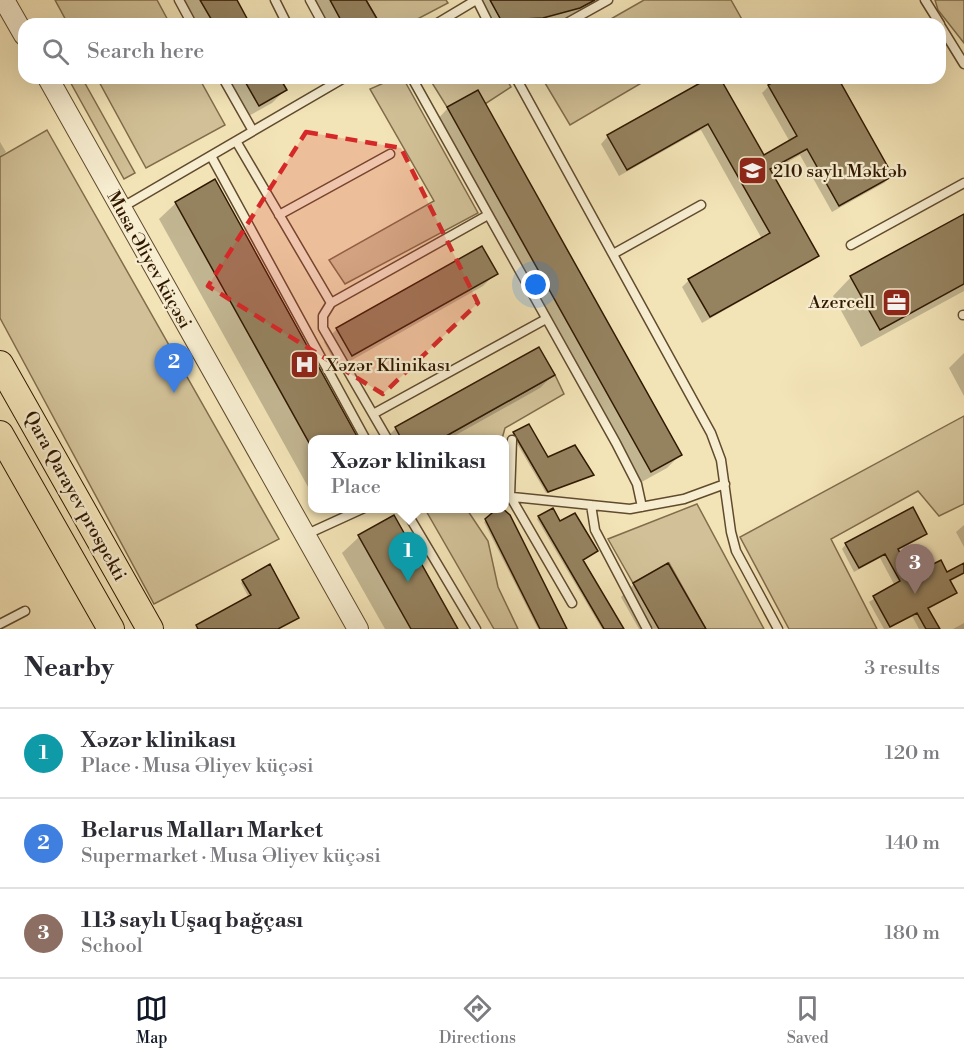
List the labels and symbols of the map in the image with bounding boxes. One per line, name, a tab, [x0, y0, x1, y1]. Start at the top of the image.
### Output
school or university icon: 210 saylı Məktəb	[736, 155, 768, 187]
place label: 210 saylı Məktəb	[773, 160, 907, 183]
street label: Musa Əliyev küçəsi	[102, 187, 196, 333]
your location	[521, 270, 550, 299]
office icon: Azercell	[880, 286, 912, 318]
place label: Azercell	[808, 291, 876, 314]
pin: 2	[154, 344, 194, 393]
hospital icon: Xəzər Klinikası	[289, 349, 321, 381]
place label: Xəzər Klinikası	[325, 354, 451, 377]
street label: Qara Qarayev prospekti	[19, 407, 131, 585]
pin: 1	[388, 532, 428, 582]
pin: 3	[896, 544, 934, 594]

